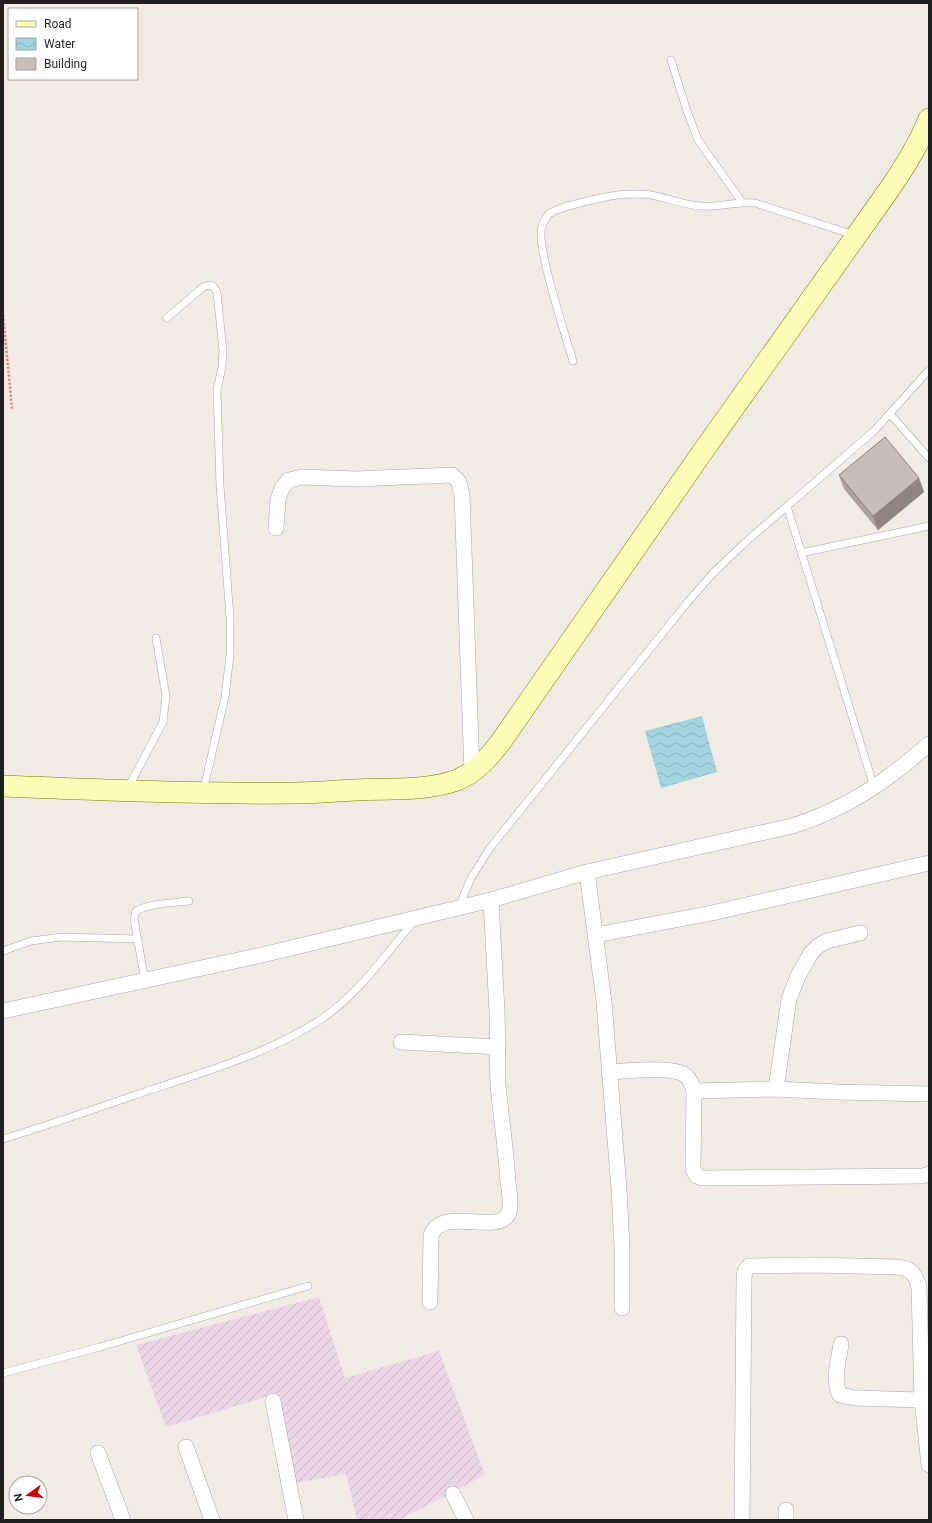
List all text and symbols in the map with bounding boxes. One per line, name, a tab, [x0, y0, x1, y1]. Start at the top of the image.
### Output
legend	[8, 8, 138, 80]
text: Road	[44, 17, 72, 31]
text: Water	[44, 37, 75, 51]
text: Building	[44, 57, 87, 71]
north arrow	[8, 1475, 48, 1515]
text: N	[11, 1492, 26, 1503]

